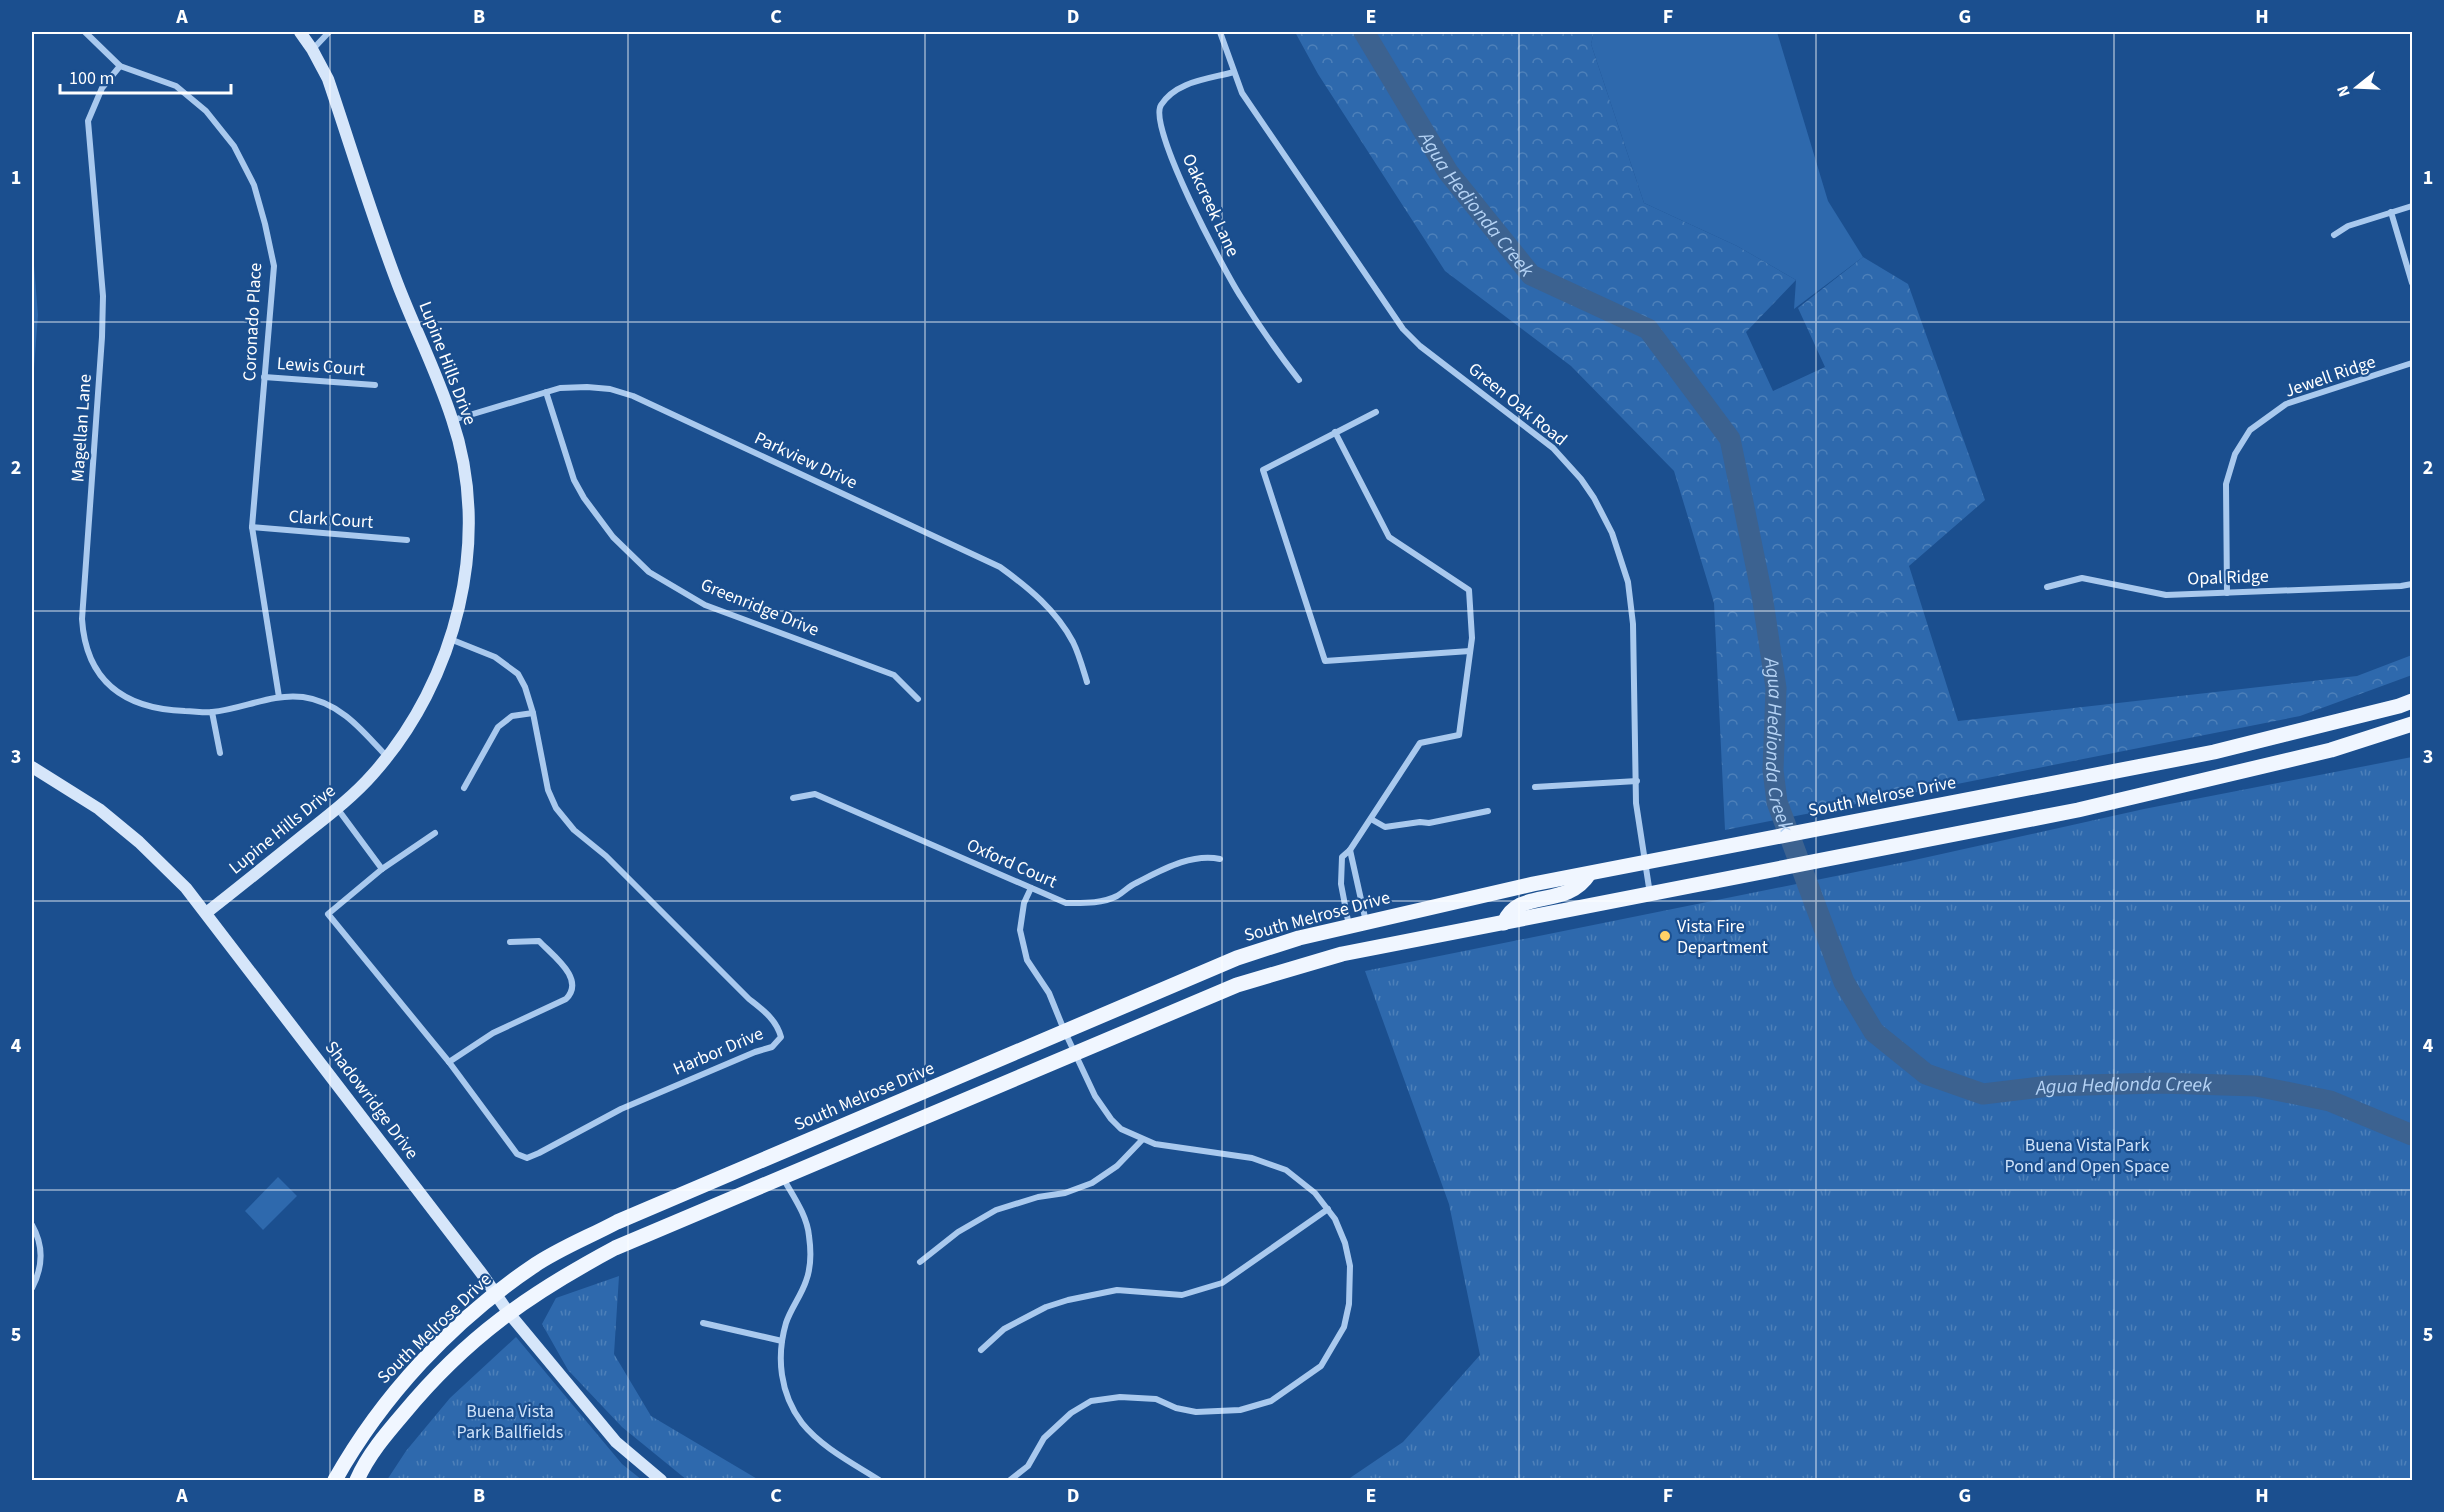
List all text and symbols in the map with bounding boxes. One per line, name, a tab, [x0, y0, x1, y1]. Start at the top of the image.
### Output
text: A	[175, 3, 188, 31]
text: B	[473, 3, 485, 31]
text: C	[770, 3, 782, 31]
text: D	[1067, 3, 1079, 31]
text: E	[1366, 3, 1376, 31]
text: F	[1663, 3, 1673, 31]
text: G	[1959, 3, 1971, 31]
text: H	[2255, 3, 2269, 31]
scale bar	[60, 57, 231, 95]
north arrow	[2327, 57, 2387, 117]
text: 100 m	[69, 66, 114, 91]
text: N	[2332, 83, 2356, 100]
water label: Agua Hedionda Creek	[1411, 125, 1540, 284]
street label: Oakcreek Lane	[1176, 150, 1245, 261]
text: 1	[11, 164, 21, 192]
text: 1	[2423, 164, 2433, 192]
street label: Coronado Place	[237, 262, 268, 382]
street label: Lupine Hills Drive	[412, 298, 483, 429]
street label: Jewell Ridge	[2281, 349, 2379, 404]
street label: Lewis Court	[276, 351, 366, 382]
street label: Green Oak Road	[1463, 357, 1572, 452]
street label: Magellan Lane	[65, 373, 98, 483]
street label: Parkview Drive	[750, 426, 861, 495]
text: 2	[11, 454, 21, 482]
text: 2	[2423, 454, 2433, 482]
street label: Clark Court	[288, 504, 374, 535]
street label: Opal Ridge	[2187, 564, 2269, 591]
street label: Greenridge Drive	[697, 572, 823, 643]
water label: Agua Hedionda Creek	[1756, 653, 1800, 837]
text: 3	[11, 743, 21, 771]
text: 3	[2423, 743, 2433, 771]
street label: South Melrose Drive	[1806, 770, 1958, 823]
street label: Lupine Hills Drive	[224, 779, 341, 880]
street label: Oxford Court	[963, 832, 1061, 894]
street label: South Melrose Drive	[1241, 885, 1393, 948]
place label: Vista Fire Department	[1677, 914, 1768, 960]
marker: Vista Fire Department	[1658, 929, 1672, 943]
street label: Harbor Drive	[669, 1021, 767, 1082]
text: 4	[11, 1032, 22, 1060]
text: 4	[2423, 1032, 2434, 1060]
street label: Shadowridge Drive	[319, 1036, 424, 1165]
street label: South Melrose Drive	[790, 1056, 938, 1137]
water label: Agua Hedionda Creek	[2032, 1070, 2213, 1103]
park label: Buena Vista Park Pond and Open Space	[2005, 1133, 2170, 1179]
street label: South Melrose Drive	[372, 1267, 497, 1389]
text: 5	[11, 1321, 21, 1349]
text: 5	[2423, 1321, 2433, 1349]
park label: Buena Vista Park Ballfields	[457, 1399, 563, 1445]
text: A	[175, 1482, 188, 1510]
text: B	[473, 1482, 485, 1510]
text: C	[770, 1482, 782, 1510]
text: D	[1067, 1482, 1079, 1510]
text: E	[1366, 1482, 1376, 1510]
text: F	[1663, 1482, 1673, 1510]
text: G	[1959, 1482, 1971, 1510]
text: H	[2255, 1482, 2269, 1510]

